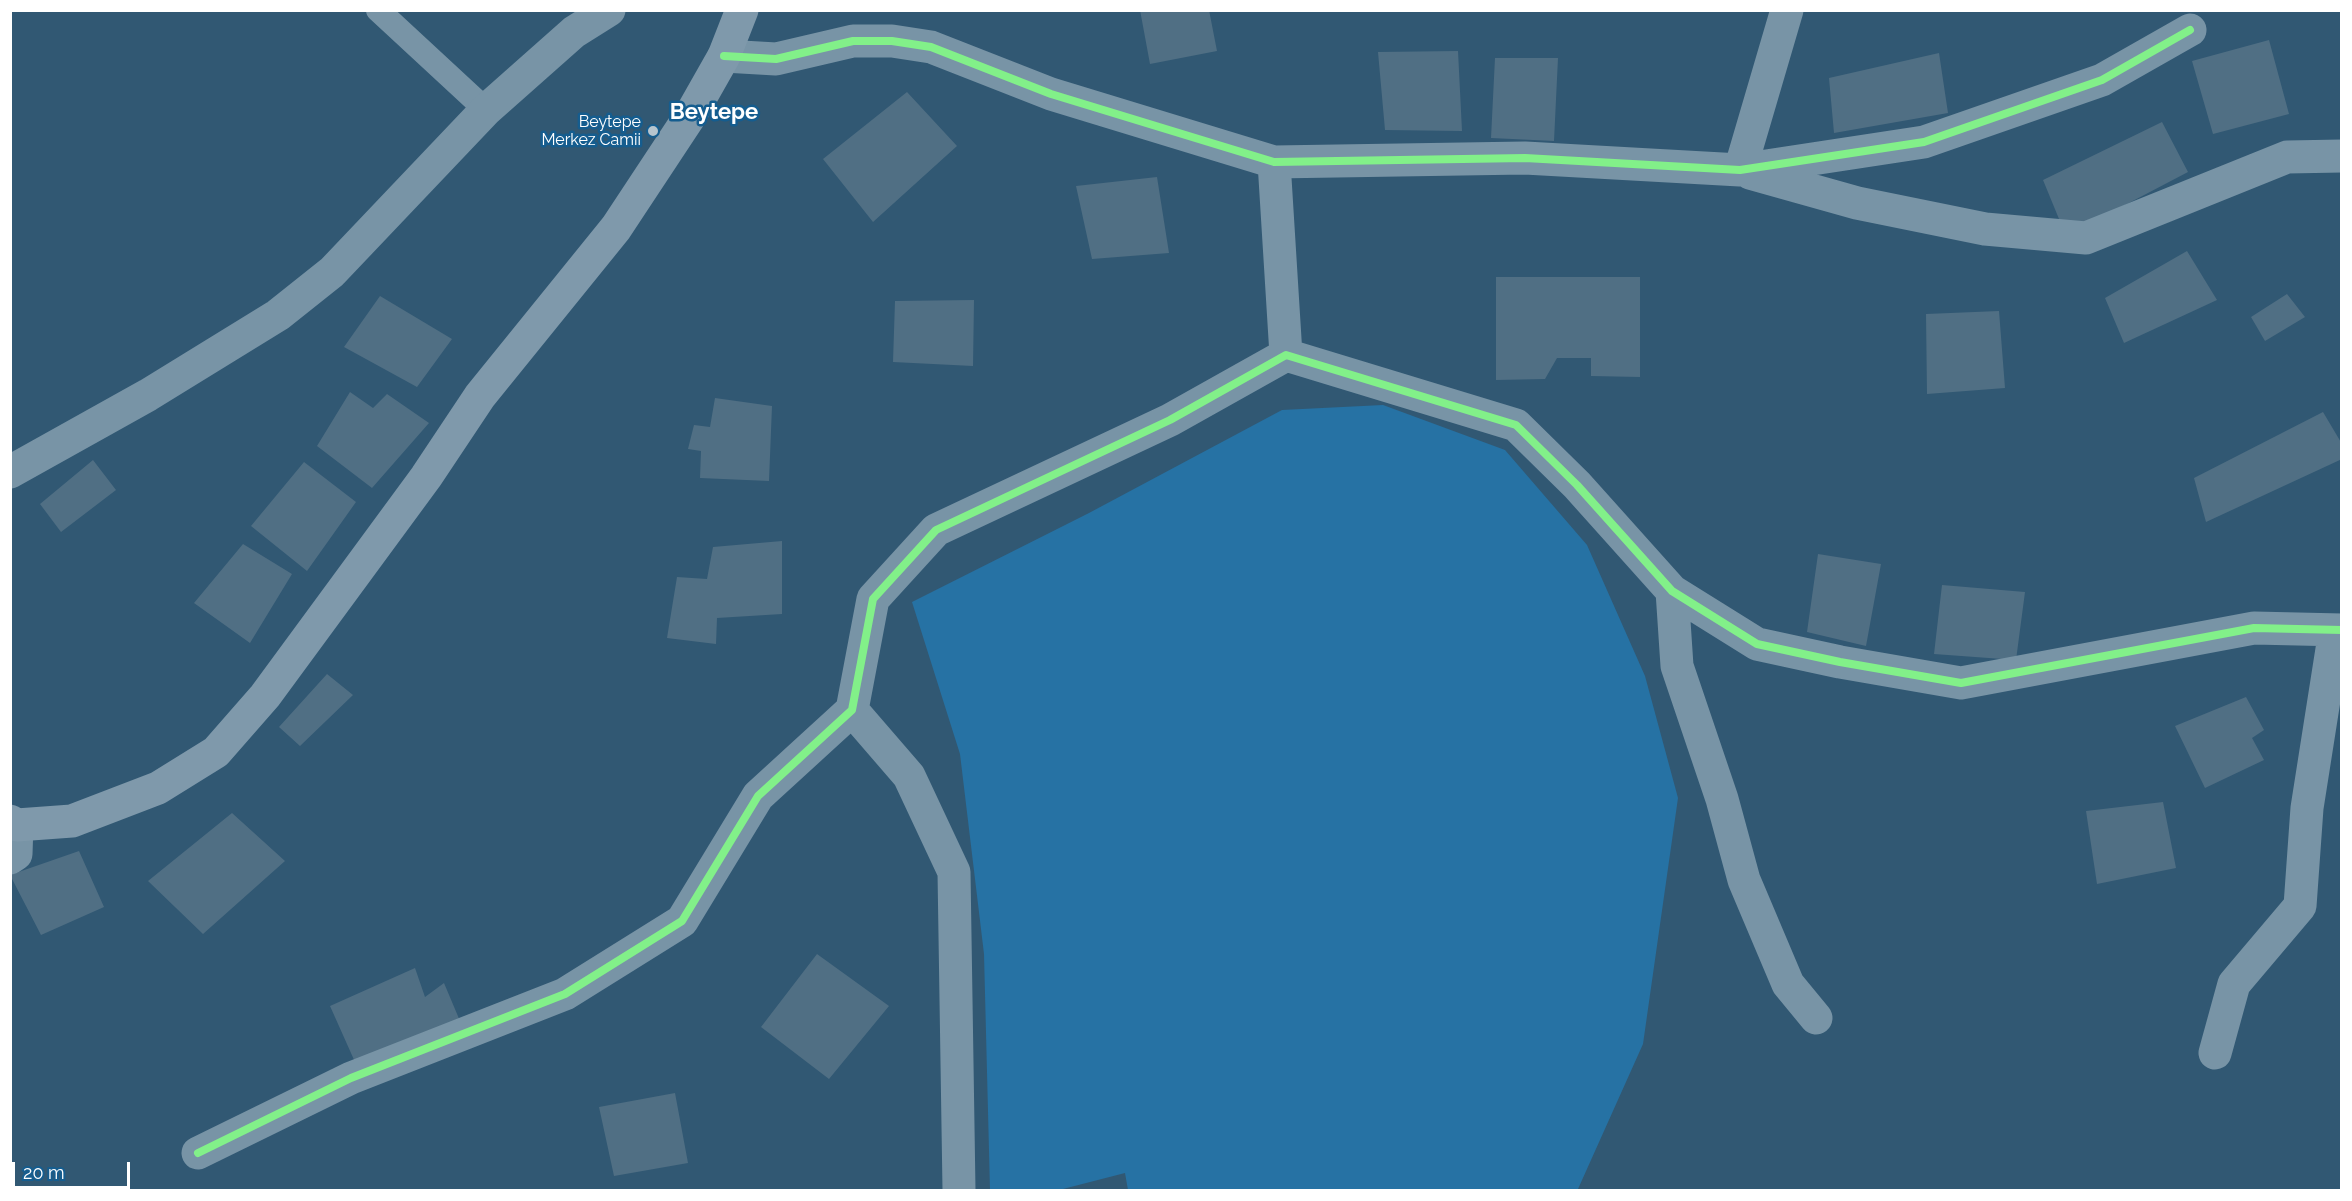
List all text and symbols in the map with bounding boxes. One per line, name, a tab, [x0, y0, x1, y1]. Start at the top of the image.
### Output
district label: Beytepe	[670, 99, 758, 125]
place label: Beytepe Merkez Camii	[541, 112, 641, 150]
marker: Beytepe Merkez Camii	[646, 124, 660, 138]
scale bar	[15, 1150, 134, 1188]
text: 20 m	[23, 1162, 65, 1183]

